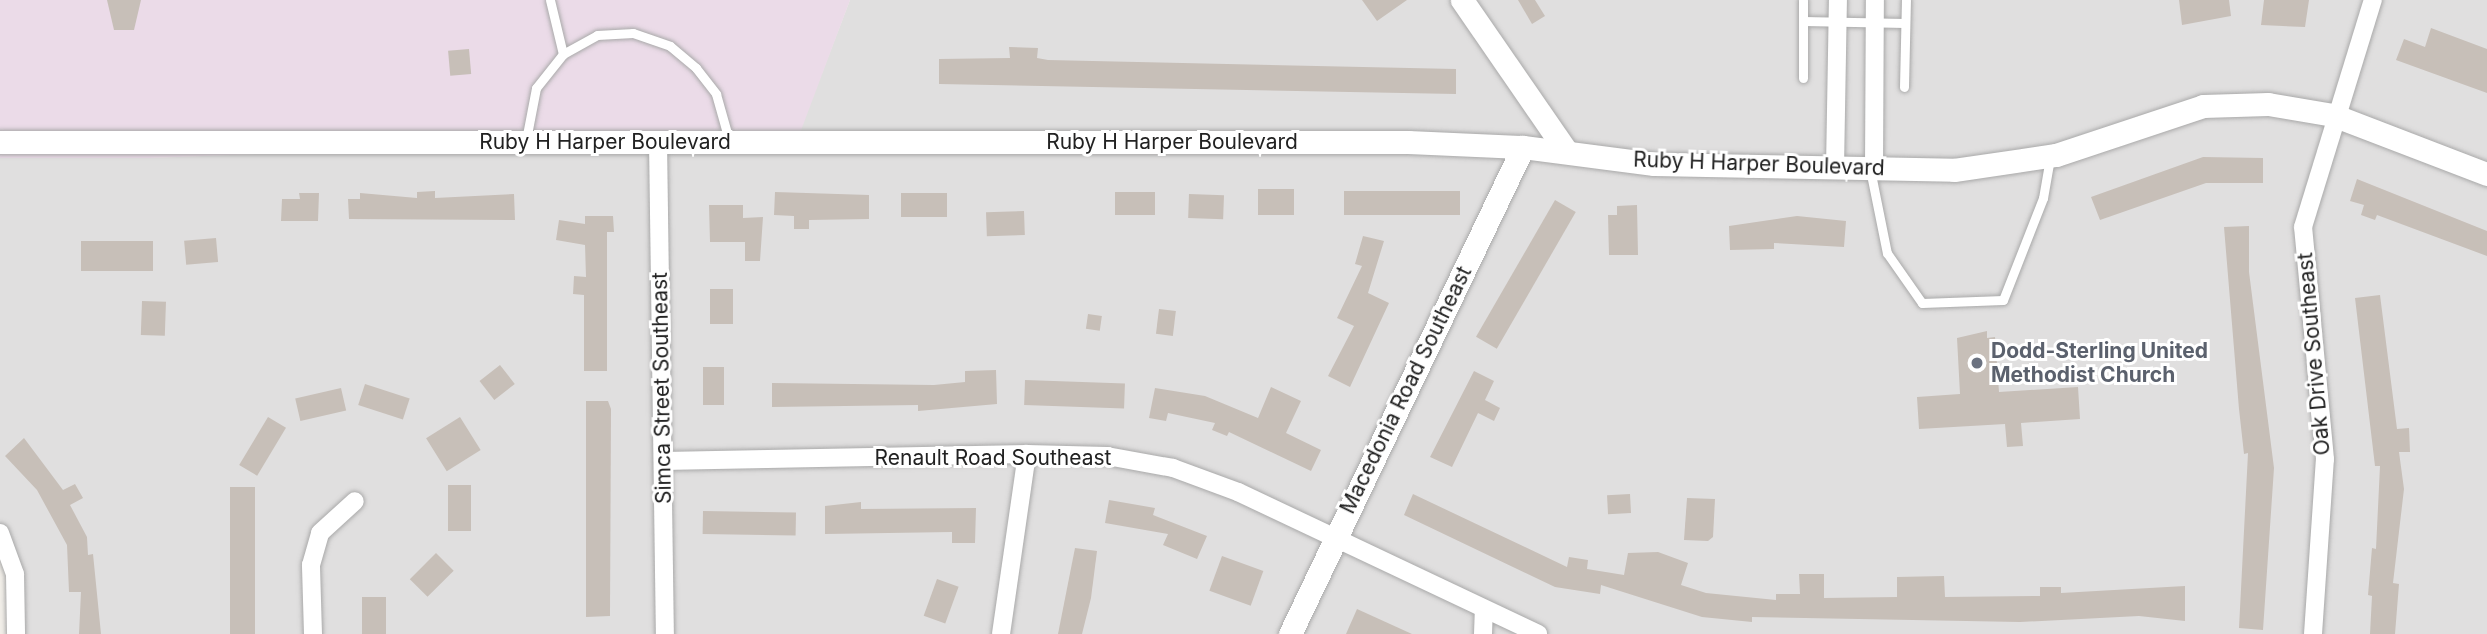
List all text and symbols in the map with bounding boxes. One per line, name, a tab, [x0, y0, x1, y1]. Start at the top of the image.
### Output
street label: Ruby H Harper Boulevard	[479, 129, 731, 155]
street label: Ruby H Harper Boulevard	[1046, 129, 1298, 155]
street label: Ruby H Harper Boulevard	[1633, 147, 1885, 181]
street label: Oak Drive Southeast	[2293, 252, 2335, 456]
street label: Macedonia Road Southeast	[1335, 262, 1477, 518]
street label: Simca Street Southeast	[647, 272, 677, 504]
place label: Dodd-Sterling United Methodist Church	[1991, 338, 2208, 388]
marker: Dodd-Sterling United Methodist Church	[1969, 355, 1985, 371]
street label: Renault Road Southeast	[875, 445, 1111, 471]

